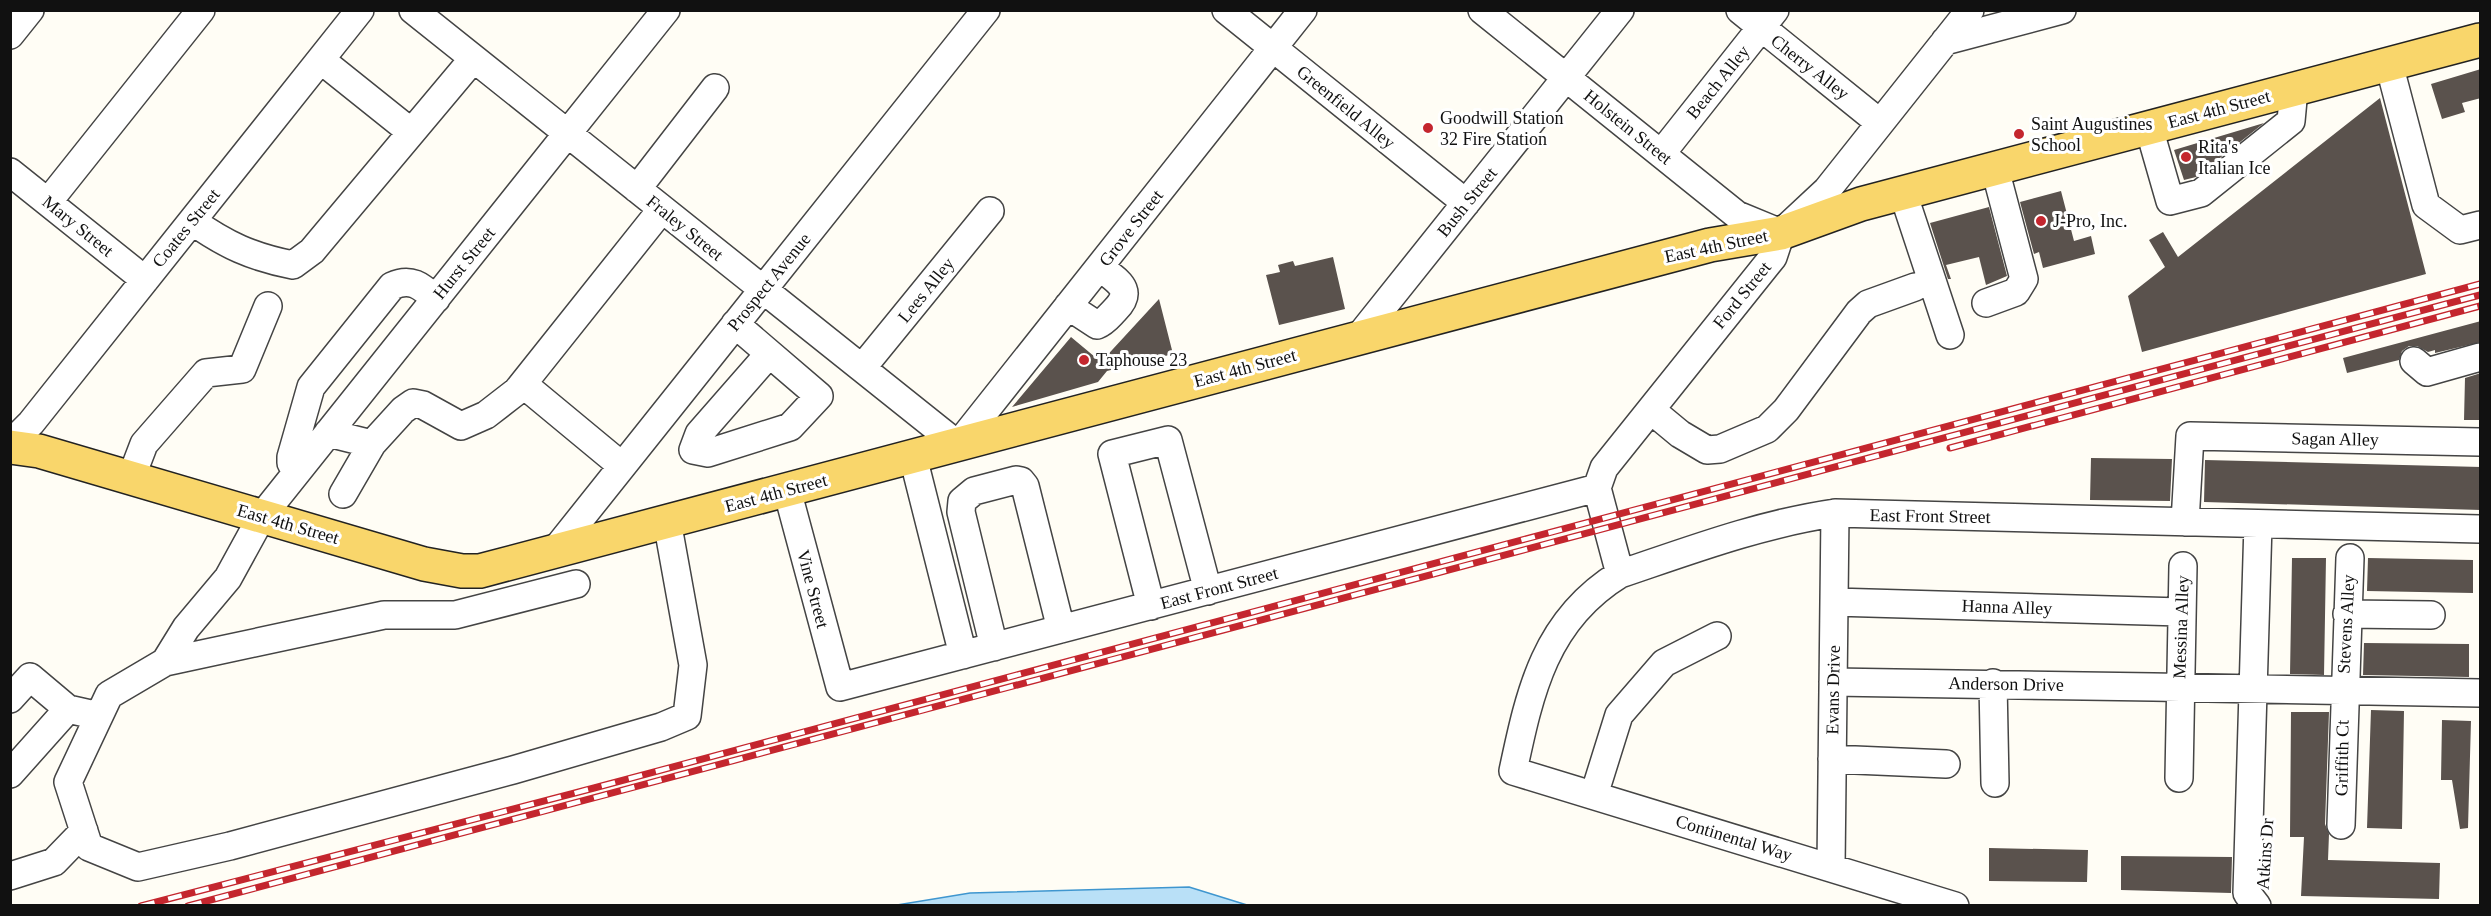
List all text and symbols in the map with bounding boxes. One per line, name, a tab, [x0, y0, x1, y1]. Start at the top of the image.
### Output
street label: Cherry Alley	[1767, 30, 1853, 104]
street label: Beach Alley	[1682, 41, 1754, 123]
street label: Greenfield Alley	[1293, 61, 1399, 153]
street label: Holstein Street	[1580, 85, 1676, 169]
street label: East 4th Street	[2166, 86, 2272, 132]
place label: Goodwill Station 32 Fire Station	[1440, 108, 1564, 149]
place label: Saint Augustines School	[2031, 114, 2153, 155]
marker: Goodwill Station 32 Fire Station	[1421, 121, 1435, 135]
marker: Saint Augustines School	[2012, 127, 2026, 141]
place label: Rita's Italian Ice	[2198, 137, 2270, 178]
marker: Rita's Italian Ice	[2179, 150, 2193, 164]
street label: Bush Street	[1433, 163, 1501, 241]
street label: Coates Street	[148, 185, 224, 271]
street label: Grove Street	[1095, 186, 1167, 270]
street label: Mary Street	[38, 191, 118, 261]
street label: Fraley Street	[643, 191, 727, 265]
place label: J-Pro, Inc.	[2053, 211, 2128, 231]
marker: J-Pro, Inc.	[2034, 214, 2048, 228]
street label: Hurst Street	[429, 223, 499, 303]
street label: East 4th Street	[1663, 225, 1769, 267]
street label: Prospect Avenue	[723, 229, 815, 335]
street label: Lees Alley	[894, 254, 958, 326]
street label: Ford Street	[1709, 257, 1775, 333]
street label: East 4th Street	[1192, 345, 1298, 391]
place label: Taphouse 23	[1096, 350, 1187, 370]
marker: Taphouse 23	[1077, 353, 1091, 367]
street label: Sagan Alley	[2291, 428, 2379, 450]
street label: East 4th Street	[723, 470, 829, 516]
street label: East 4th Street	[235, 500, 341, 548]
street label: East Front Street	[1869, 505, 1991, 527]
street label: Vine Street	[793, 548, 833, 630]
street label: East Front Street	[1158, 563, 1280, 613]
street label: Stevens Alley	[2333, 574, 2359, 674]
street label: Messina Alley	[2169, 575, 2193, 679]
street label: Hanna Alley	[1961, 595, 2053, 619]
street label: Evans Drive	[1822, 645, 1844, 735]
street label: Anderson Drive	[1948, 673, 2064, 695]
street label: Griffith Ct	[2331, 720, 2353, 796]
street label: Continental Way	[1673, 811, 1795, 865]
street label: Atkins Dr	[2253, 818, 2277, 890]

